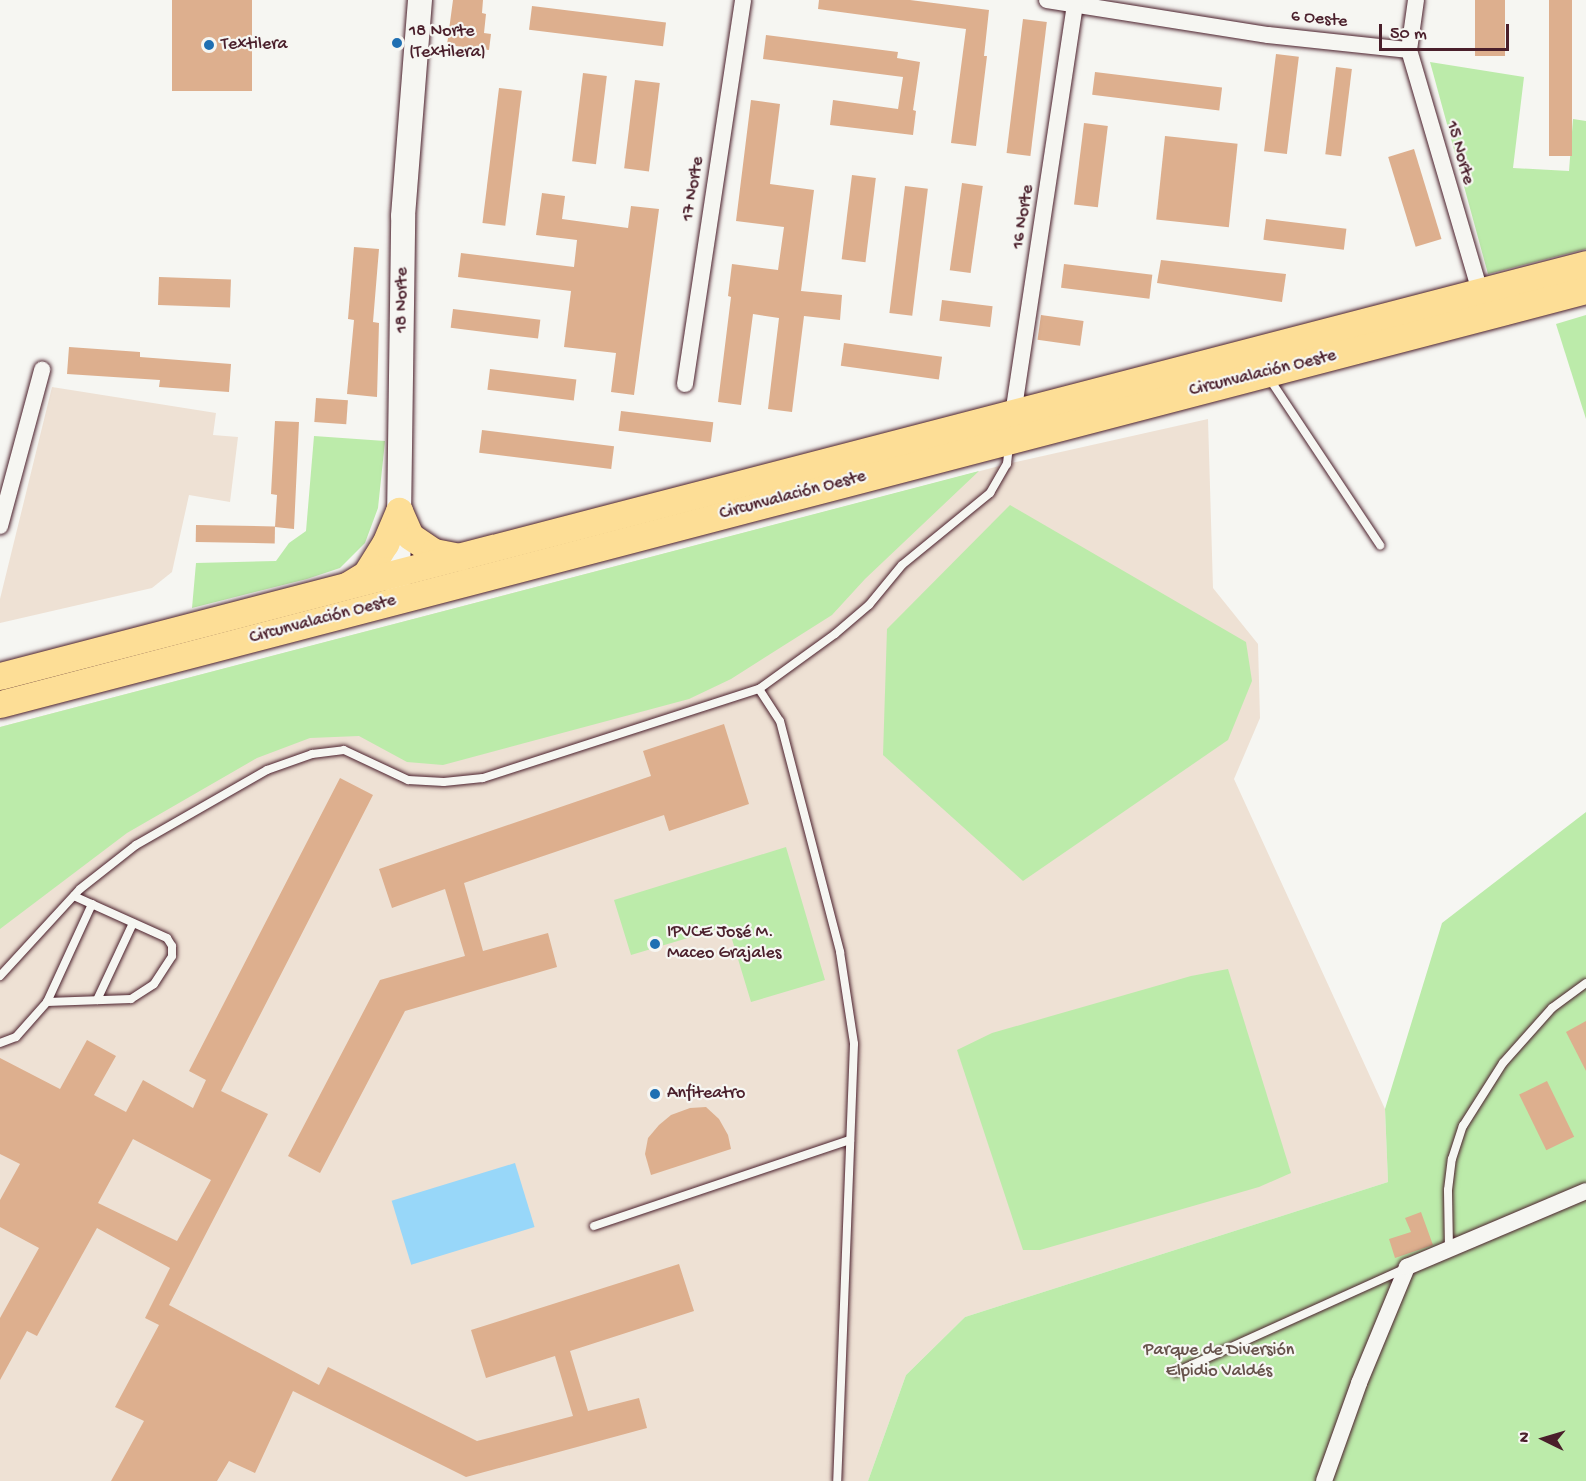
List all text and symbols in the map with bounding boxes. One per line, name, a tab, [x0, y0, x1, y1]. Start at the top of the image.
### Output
street label: 6 Oeste	[1290, 6, 1348, 34]
scale bar	[1382, 12, 1512, 50]
place label: 18 Norte (Textilera)	[409, 22, 486, 64]
text: 50 m	[1390, 24, 1427, 45]
place label: Textilera	[221, 34, 288, 56]
marker: 18 Norte (Textilera)	[390, 36, 404, 50]
marker: Textilera	[202, 38, 216, 52]
street label: 15 Norte	[1440, 119, 1478, 187]
street label: 17 Norte	[678, 155, 710, 223]
street label: 16 Norte	[1008, 183, 1040, 251]
street label: 18 Norte	[392, 267, 414, 333]
street label: Circunvalación Oeste	[1187, 345, 1339, 403]
street label: Circunvalación Oeste	[717, 466, 869, 526]
street label: Circunvalación Oeste	[247, 590, 399, 650]
place label: IPVCE José M. Maceo Grajales	[667, 923, 781, 966]
marker: IPVCE José M. Maceo Grajales	[648, 937, 662, 951]
place label: Anfiteatro	[667, 1083, 745, 1105]
marker: Anfiteatro	[648, 1087, 662, 1101]
park label: Parque de Diversión Elpidio Valdés	[1144, 1341, 1294, 1384]
north arrow	[1514, 1409, 1574, 1469]
text: N	[1516, 1431, 1535, 1443]

